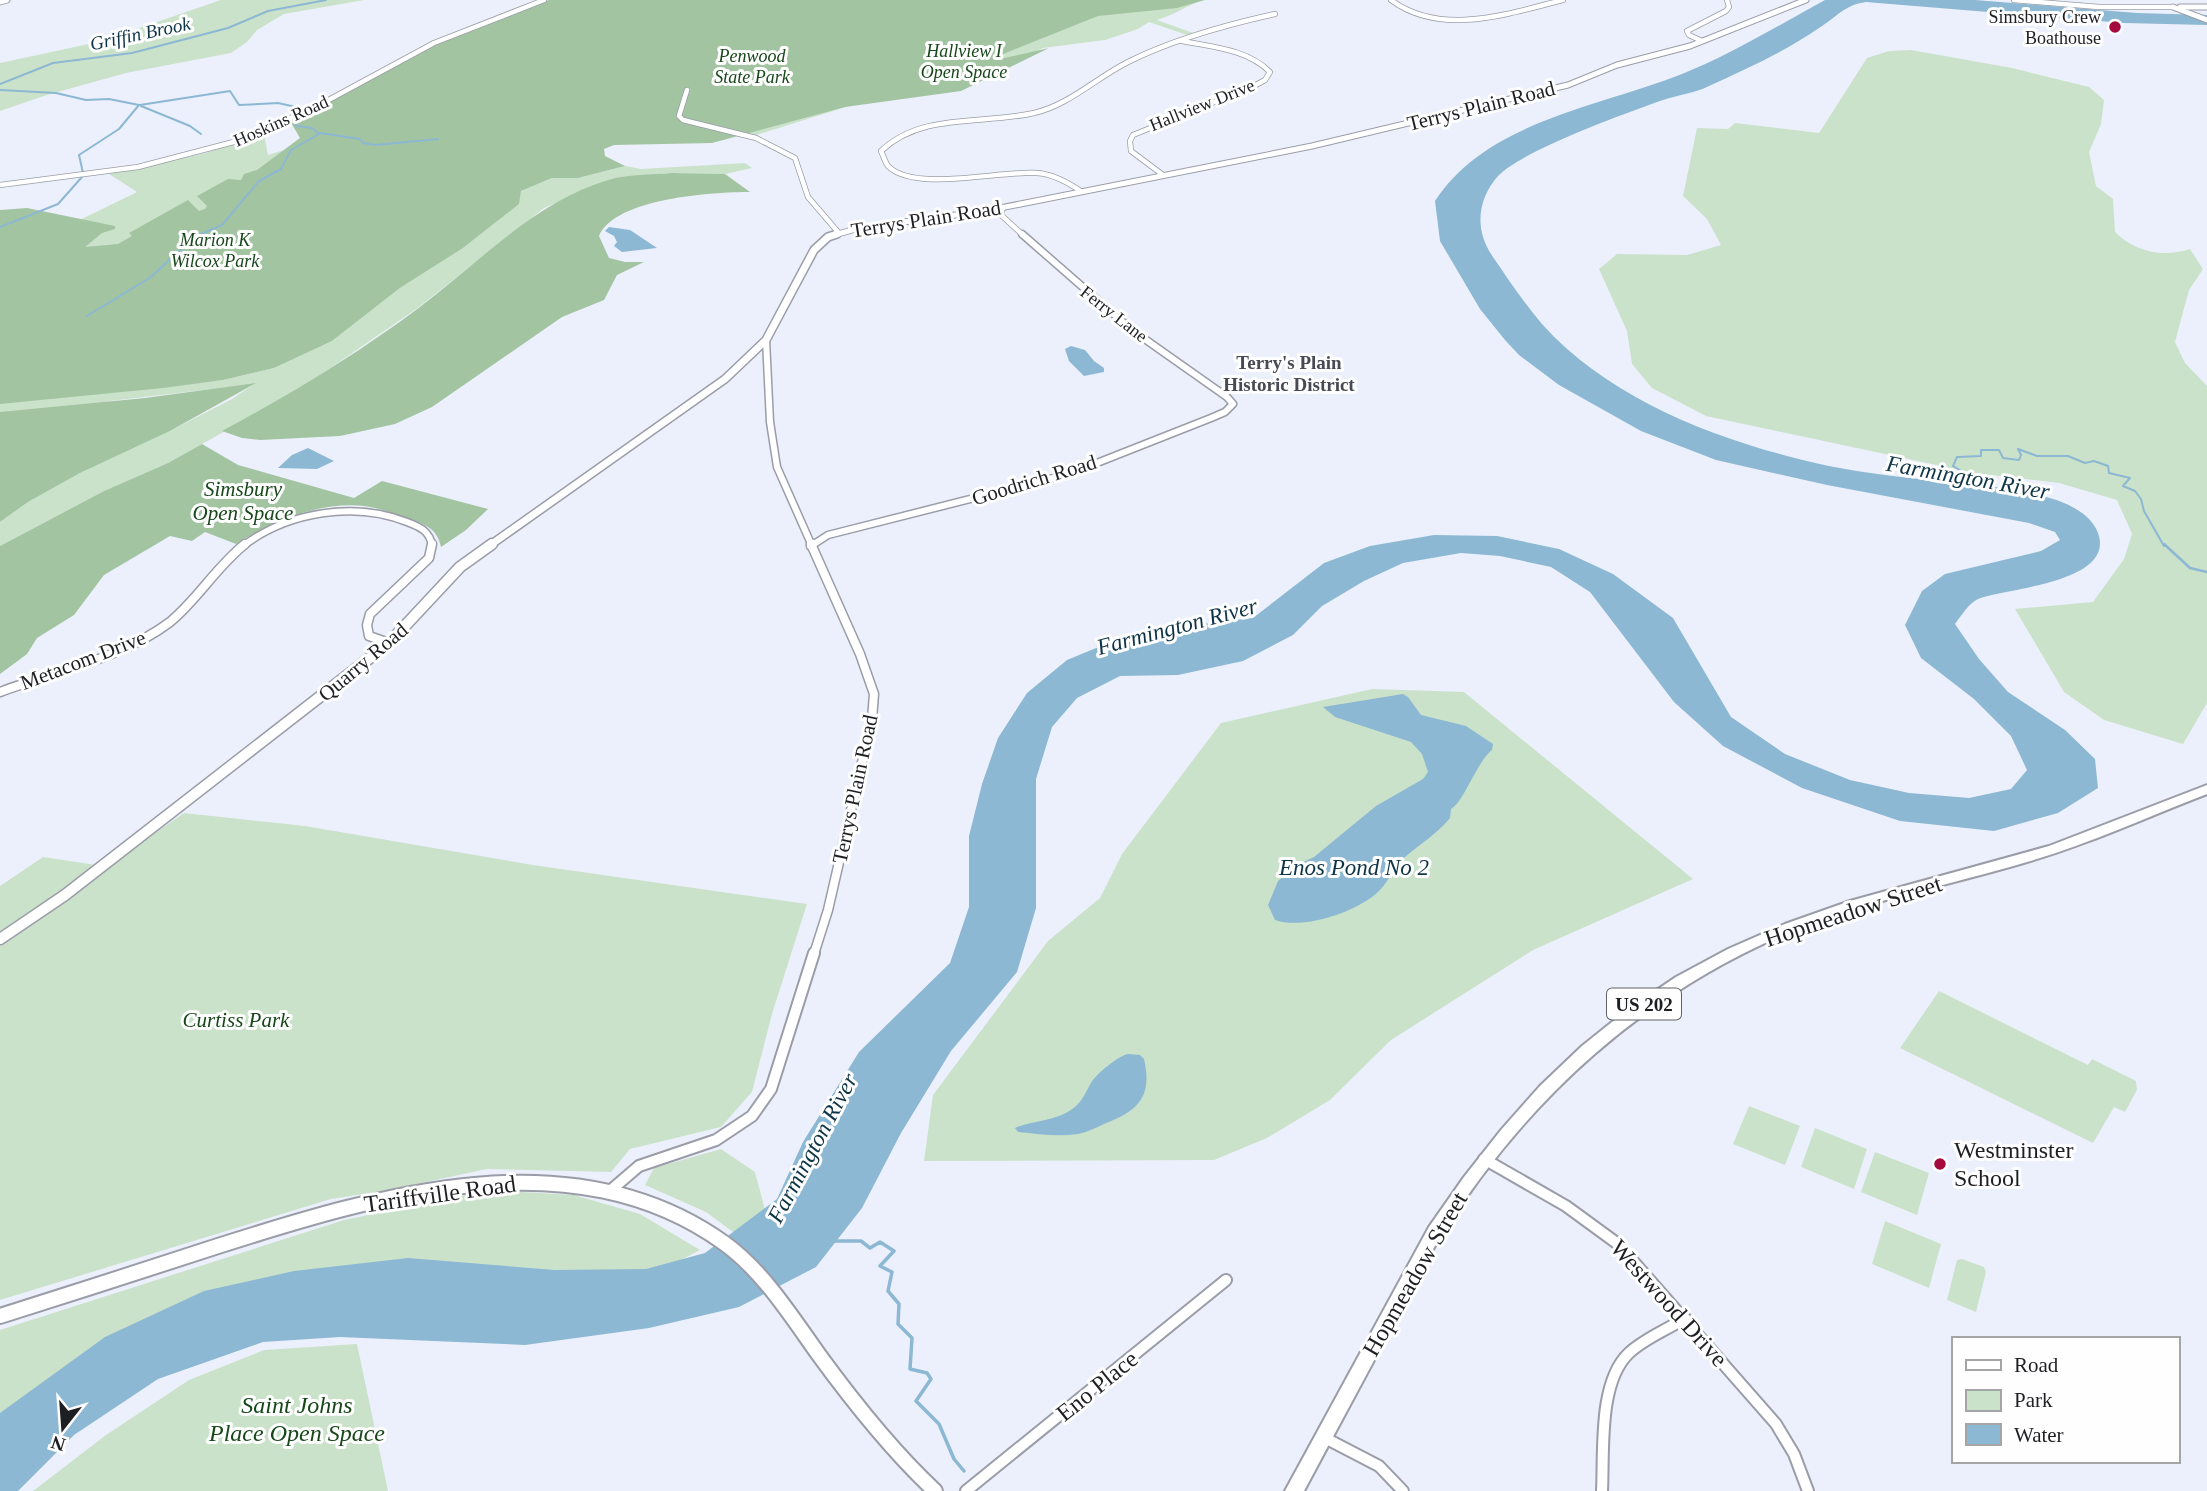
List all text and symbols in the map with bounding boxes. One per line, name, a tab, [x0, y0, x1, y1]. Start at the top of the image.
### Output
place label: Simsbury Crew Boathouse	[1989, 7, 2101, 48]
water label: Griffin Brook	[88, 12, 193, 54]
marker: Simsbury Crew Boathouse	[2107, 19, 2123, 35]
park label: Hallview I Open Space	[921, 41, 1007, 82]
park label: Penwood State Park	[714, 46, 791, 87]
street label: Hallview Drive	[1147, 75, 1257, 135]
street label: Terrys Plain Road	[1405, 76, 1558, 136]
street label: Hoskins Road	[231, 91, 331, 151]
street label: Terrys Plain Road	[849, 195, 1003, 243]
park label: Marion K Wilcox Park	[171, 230, 260, 271]
street label: Ferry Lane	[1077, 282, 1151, 346]
district label: Terry's Plain Historic District	[1223, 352, 1355, 395]
street label: Goodrich Road	[969, 450, 1100, 510]
water label: Farmington River	[1883, 451, 2053, 504]
park label: Simsbury Open Space	[193, 477, 293, 525]
water label: Farmington River	[1093, 593, 1261, 660]
street label: Quarry Road	[314, 617, 413, 706]
street label: Metacom Drive	[17, 625, 149, 695]
street label: Terrys Plain Road	[828, 712, 883, 866]
water label: Enos Pond No 2	[1278, 855, 1429, 880]
street label: Hopmeadow Street	[1761, 870, 1945, 952]
road number: US 202	[1607, 988, 1681, 1020]
park label: Curtiss Park	[183, 1008, 290, 1032]
water label: Farmington River	[762, 1068, 863, 1228]
place label: Westminster School	[1954, 1137, 2073, 1191]
marker: Westminster School	[1932, 1156, 1948, 1172]
street label: Tariffville Road	[362, 1170, 518, 1218]
street label: Hopmeadow Street	[1358, 1187, 1473, 1360]
street label: Westwood Drive	[1605, 1234, 1733, 1372]
legend	[1952, 1337, 2179, 1463]
street label: Eno Place	[1051, 1345, 1143, 1427]
text: Road	[2014, 1353, 2059, 1377]
text: Park	[2014, 1388, 2053, 1412]
park label: Saint Johns Place Open Space	[208, 1392, 385, 1446]
north arrow	[28, 1393, 98, 1463]
text: Water	[2014, 1423, 2064, 1447]
text: N	[48, 1432, 68, 1456]

